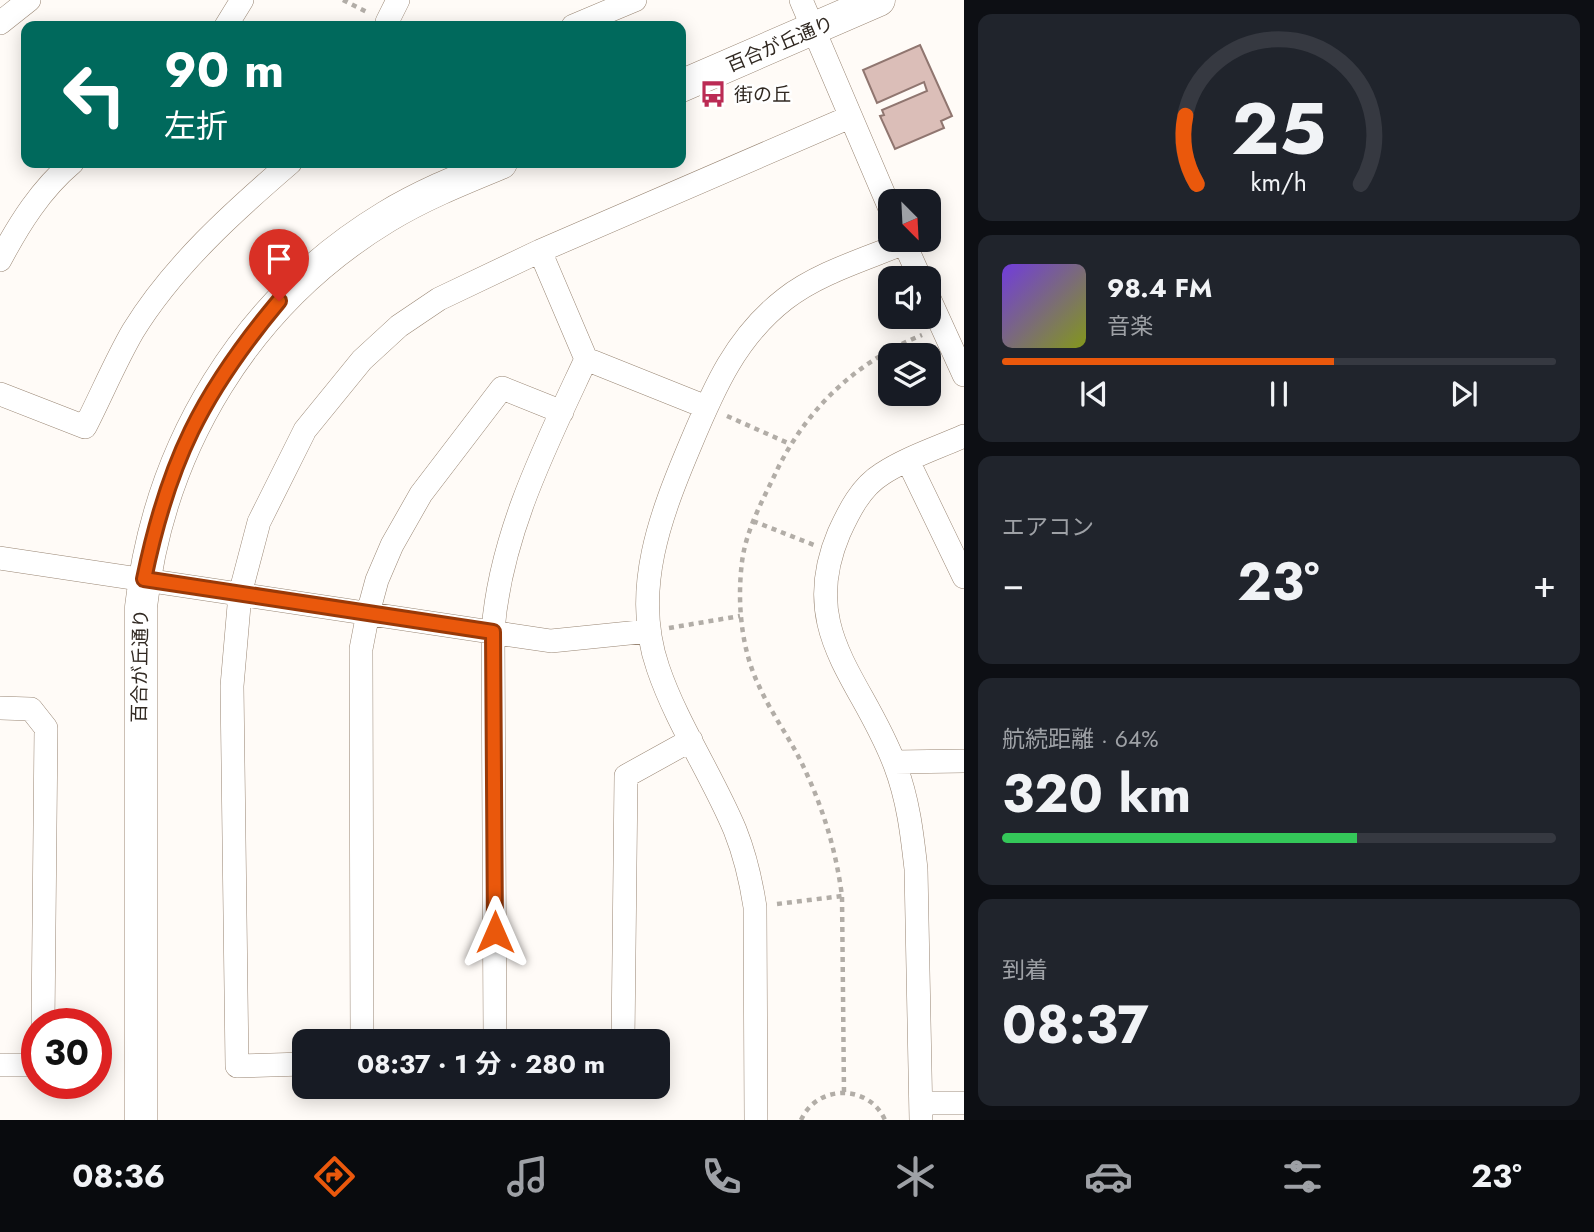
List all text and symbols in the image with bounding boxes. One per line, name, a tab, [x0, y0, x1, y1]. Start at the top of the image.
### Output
street label: 百合が丘通り	[722, 9, 838, 79]
text: 90 m	[164, 35, 284, 105]
icon: left	[49, 49, 140, 140]
text: 25	[1232, 76, 1326, 181]
bus stop icon: 街の丘	[698, 79, 728, 109]
place label: 街の丘	[734, 81, 791, 108]
text: 左折	[164, 103, 228, 149]
text: km/h	[1251, 163, 1307, 199]
north arrow	[878, 189, 942, 252]
map controls	[878, 189, 941, 406]
pin	[249, 229, 309, 301]
icon: arrive	[260, 240, 298, 278]
button: sound	[878, 266, 941, 329]
text: 98.4 FM	[1107, 269, 1212, 307]
text: 音楽	[1107, 309, 1153, 343]
button: layers	[878, 343, 941, 406]
icon: previous	[1075, 375, 1113, 413]
icon: pause	[1260, 375, 1298, 413]
icon: next	[1445, 375, 1483, 413]
text: エアコン	[1002, 510, 1094, 544]
text: 23°	[1238, 544, 1319, 620]
text: −	[1002, 556, 1024, 611]
text: +	[1533, 556, 1556, 611]
street label: 百合が丘通り	[126, 609, 154, 723]
text: 航続距離 · 64%	[1002, 722, 1159, 756]
text: 320 km	[1002, 756, 1191, 832]
position arrow	[458, 895, 532, 969]
text: 到着	[1002, 953, 1048, 987]
text: 08:37	[1002, 987, 1149, 1063]
speed limit sign: 30	[21, 1008, 112, 1099]
text: 08:37 · 1 分 · 280 m	[357, 1045, 605, 1083]
icon: directions	[310, 1152, 359, 1201]
icon: music	[503, 1152, 552, 1201]
icon: phone	[697, 1152, 746, 1201]
icon: climate	[891, 1152, 940, 1201]
icon: car	[1084, 1152, 1133, 1201]
icon: filters	[1278, 1152, 1327, 1201]
text: 08:36	[72, 1153, 165, 1199]
text: 23°	[1471, 1153, 1522, 1199]

